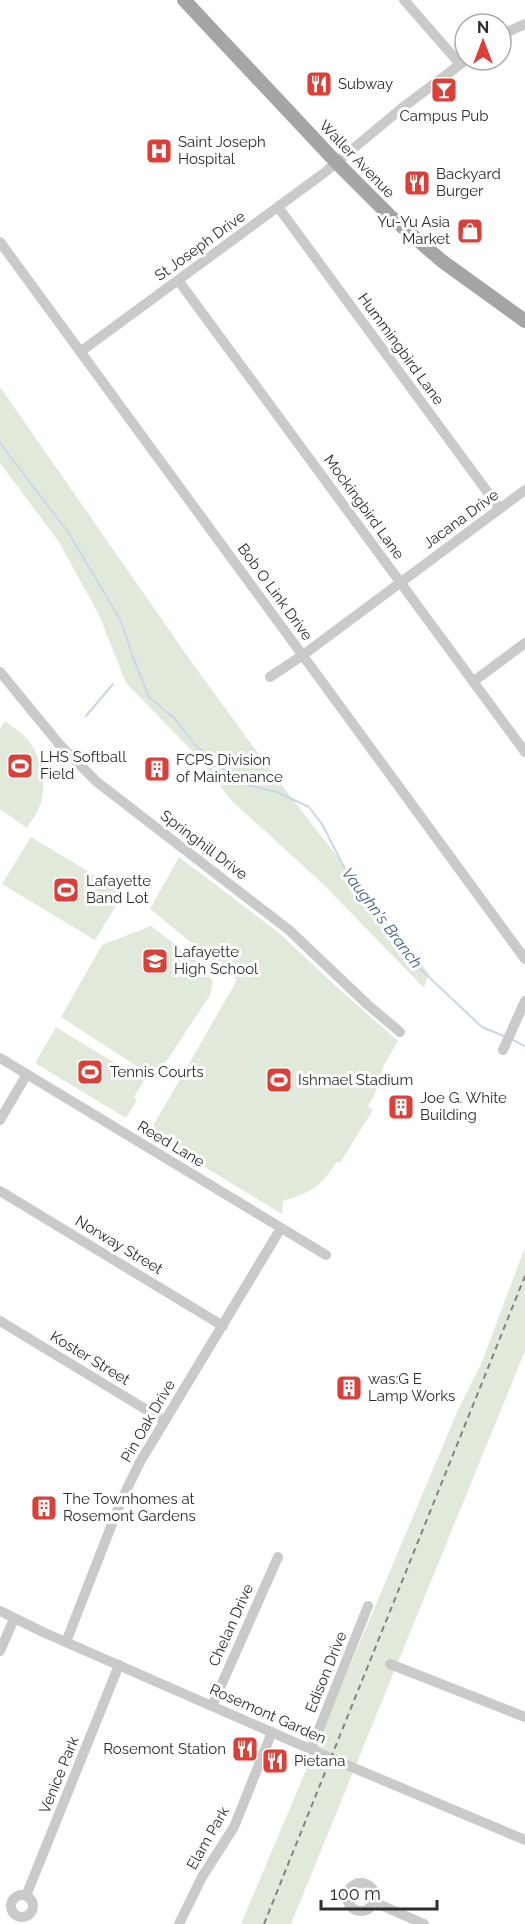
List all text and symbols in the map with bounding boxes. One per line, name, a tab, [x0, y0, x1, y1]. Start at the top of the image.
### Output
north arrow	[453, 12, 513, 72]
text: N	[477, 18, 489, 37]
restaurant icon: Subway	[304, 69, 334, 99]
place label: Subway	[338, 75, 393, 93]
bar icon: Campus Pub	[429, 75, 459, 105]
place label: Campus Pub	[400, 107, 488, 125]
street label: Waller Avenue	[315, 116, 399, 202]
place label: Saint Joseph Hospital	[178, 133, 266, 168]
hospital icon: Saint Joseph Hospital	[144, 136, 174, 166]
place label: Backyard Burger	[436, 165, 501, 200]
restaurant icon: Backyard Burger	[402, 168, 432, 198]
street label: St Joseph Drive	[151, 207, 249, 285]
place label: Yu-Yu Asia Market	[377, 213, 450, 248]
shop icon: Yu-Yu Asia Market	[455, 216, 485, 246]
street label: Hummingbird Lane	[354, 289, 448, 409]
street label: Mockingbird Lane	[320, 451, 408, 563]
street label: Jacana Drive	[420, 486, 502, 552]
street label: Bob O Link Drive	[234, 540, 316, 644]
place label: LHS Softball Field	[40, 748, 127, 783]
sports icon: LHS Softball Field	[5, 751, 35, 781]
place label: FCPS Division of Maintenance	[176, 751, 283, 786]
building icon: FCPS Division of Maintenance	[142, 754, 172, 784]
street label: Springhill Drive	[157, 806, 251, 884]
water label: Vaughn's Branch	[338, 864, 426, 972]
place label: Lafayette Band Lot	[86, 872, 151, 907]
sports icon: Lafayette Band Lot	[51, 875, 81, 905]
place label: Lafayette High School	[174, 943, 259, 978]
school or university icon: Lafayette High School	[140, 946, 170, 976]
sports icon: Tennis Courts	[75, 1057, 105, 1087]
place label: Tennis Courts	[110, 1063, 204, 1081]
sports icon: Ishmael Stadium	[264, 1065, 294, 1095]
place label: Ishmael Stadium	[298, 1071, 413, 1089]
place label: Joe G. White Building	[420, 1089, 507, 1124]
building icon: Joe G. White Building	[386, 1092, 416, 1122]
street label: Reed Lane	[134, 1117, 208, 1171]
street label: Norway Street	[72, 1212, 166, 1278]
street label: Koster Street	[47, 1327, 133, 1389]
place label: was:G E Lamp Works	[368, 1370, 455, 1405]
building icon: was:G E Lamp Works	[334, 1373, 364, 1403]
street label: Pin Oak Drive	[117, 1376, 179, 1465]
place label: The Townhomes at Rosemont Gardens	[63, 1490, 196, 1525]
building icon: The Townhomes at Rosemont Gardens	[29, 1493, 59, 1523]
street label: Chelan Drive	[205, 1581, 257, 1669]
street label: Edison Drive	[302, 1629, 351, 1715]
street label: Rosemont Garden	[207, 1680, 329, 1748]
street label: Venice Park	[35, 1734, 83, 1816]
restaurant icon: Rosemont Station	[230, 1734, 260, 1764]
place label: Rosemont Station	[103, 1740, 226, 1758]
restaurant icon: Pietana	[260, 1746, 290, 1776]
place label: Pietana	[294, 1752, 345, 1770]
street label: Elam Park	[183, 1803, 233, 1873]
scale bar	[321, 1873, 436, 1911]
text: 100 m	[330, 1883, 381, 1904]

